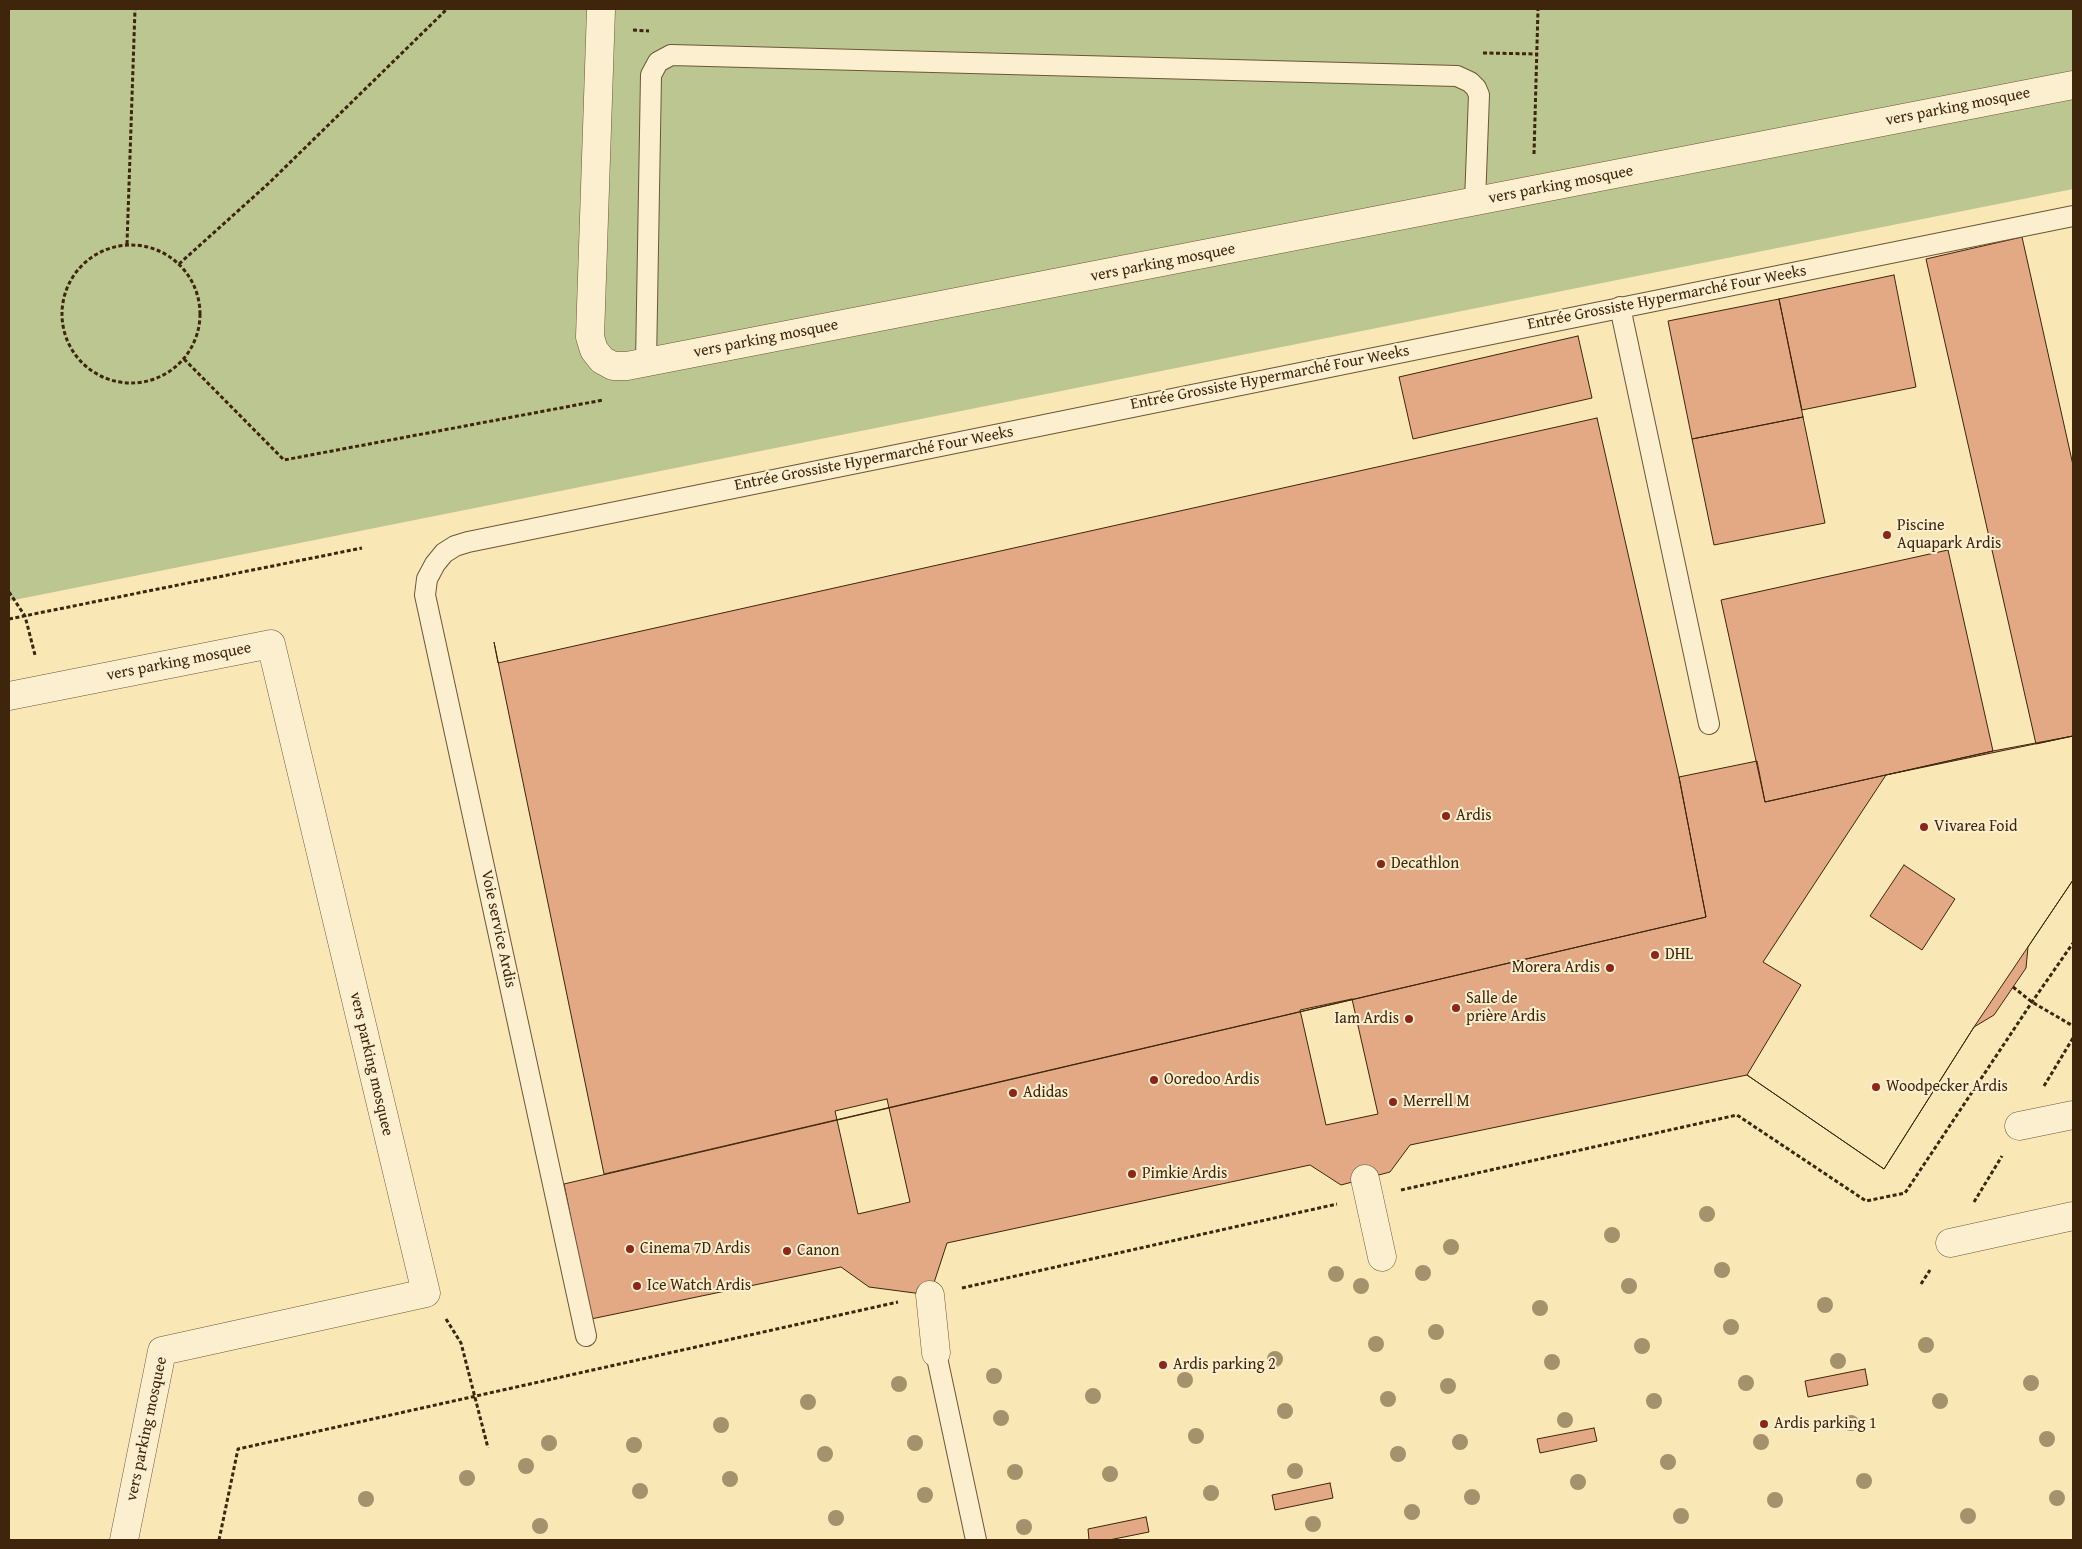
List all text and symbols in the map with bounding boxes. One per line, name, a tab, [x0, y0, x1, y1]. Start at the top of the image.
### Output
street label: vers parking mosquee	[1884, 84, 2032, 130]
street label: vers parking mosquee	[1487, 162, 1635, 208]
street label: vers parking mosquee	[1089, 240, 1237, 286]
street label: Entrée Grossiste Hypermarché Four Weeks	[1526, 262, 1808, 334]
street label: vers parking mosquee	[692, 316, 840, 362]
street label: Entrée Grossiste Hypermarché Four Weeks	[1129, 342, 1411, 414]
street label: Entrée Grossiste Hypermarché Four Weeks	[733, 423, 1015, 495]
place label: Piscine Aquapark Ardis	[1897, 516, 2001, 554]
marker: Piscine Aquapark Ardis	[1881, 529, 1893, 541]
street label: vers parking mosquee	[105, 639, 253, 685]
place label: Ardis	[1456, 806, 1492, 826]
marker: Ardis	[1440, 810, 1452, 822]
place label: Vivarea Foid	[1934, 817, 2018, 837]
marker: Vivarea Foid	[1918, 821, 1930, 833]
place label: Decathlon	[1391, 854, 1459, 874]
marker: Decathlon	[1375, 858, 1387, 870]
street label: Voie service Ardis	[476, 868, 520, 990]
place label: DHL	[1665, 945, 1693, 965]
marker: DHL	[1649, 949, 1661, 961]
place label: Morera Ardis	[1512, 958, 1600, 978]
marker: Morera Ardis	[1604, 962, 1616, 974]
place label: Salle de prière Ardis	[1466, 989, 1546, 1027]
street label: vers parking mosquee	[345, 990, 397, 1138]
marker: Salle de prière Ardis	[1450, 1002, 1462, 1014]
place label: Iam Ardis	[1334, 1009, 1399, 1029]
marker: Iam Ardis	[1403, 1013, 1415, 1025]
place label: Ooredoo Ardis	[1164, 1070, 1260, 1090]
marker: Ooredoo Ardis	[1148, 1074, 1160, 1086]
place label: Woodpecker Ardis	[1886, 1077, 2008, 1097]
marker: Woodpecker Ardis	[1870, 1081, 1882, 1093]
place label: Adidas	[1023, 1083, 1068, 1103]
marker: Adidas	[1007, 1087, 1019, 1099]
place label: Merrell M	[1403, 1092, 1470, 1112]
marker: Merrell M	[1387, 1096, 1399, 1108]
place label: Pimkie Ardis	[1142, 1164, 1227, 1184]
marker: Pimkie Ardis	[1126, 1168, 1138, 1180]
place label: Cinema 7D Ardis	[640, 1239, 750, 1259]
place label: Canon	[797, 1241, 839, 1261]
marker: Cinema 7D Ardis	[624, 1243, 636, 1255]
marker: Canon	[781, 1245, 793, 1257]
place label: Ice Watch Ardis	[647, 1276, 751, 1296]
marker: Ice Watch Ardis	[631, 1280, 643, 1292]
street label: vers parking mosquee	[122, 1355, 172, 1503]
place label: Ardis parking 2	[1173, 1355, 1276, 1375]
marker: Ardis parking 2	[1157, 1359, 1169, 1371]
place label: Ardis parking 1	[1774, 1414, 1877, 1434]
marker: Ardis parking 1	[1758, 1418, 1770, 1430]

